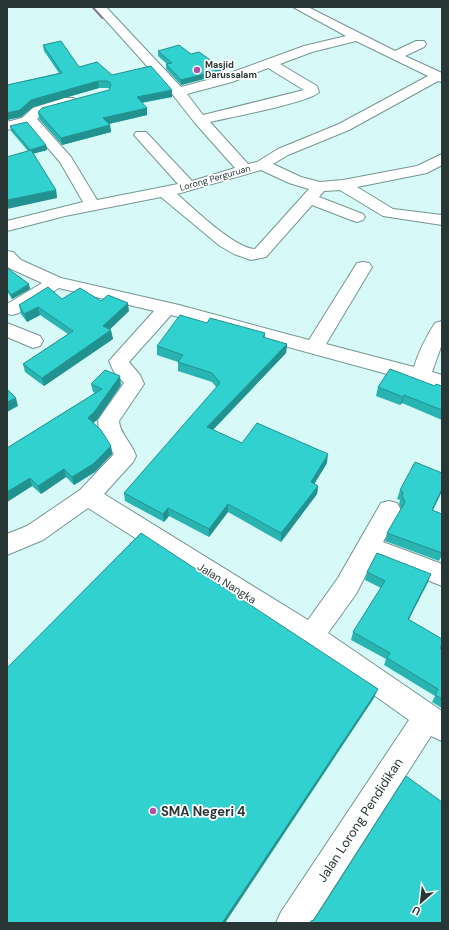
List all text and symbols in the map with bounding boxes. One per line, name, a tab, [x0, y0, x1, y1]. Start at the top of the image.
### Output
place label: Masjid Darussalam	[205, 59, 257, 81]
marker: Masjid Darussalam	[192, 65, 202, 75]
street label: Lorong Perguruan	[178, 162, 252, 194]
street label: Jalan Nangka	[195, 559, 259, 607]
street label: Jalan Lorong Pendidikan	[313, 755, 407, 885]
place label: SMA Negeri 4	[161, 803, 245, 820]
marker: SMA Negeri 4	[148, 806, 158, 816]
north arrow	[401, 882, 441, 922]
text: U	[410, 903, 423, 919]

